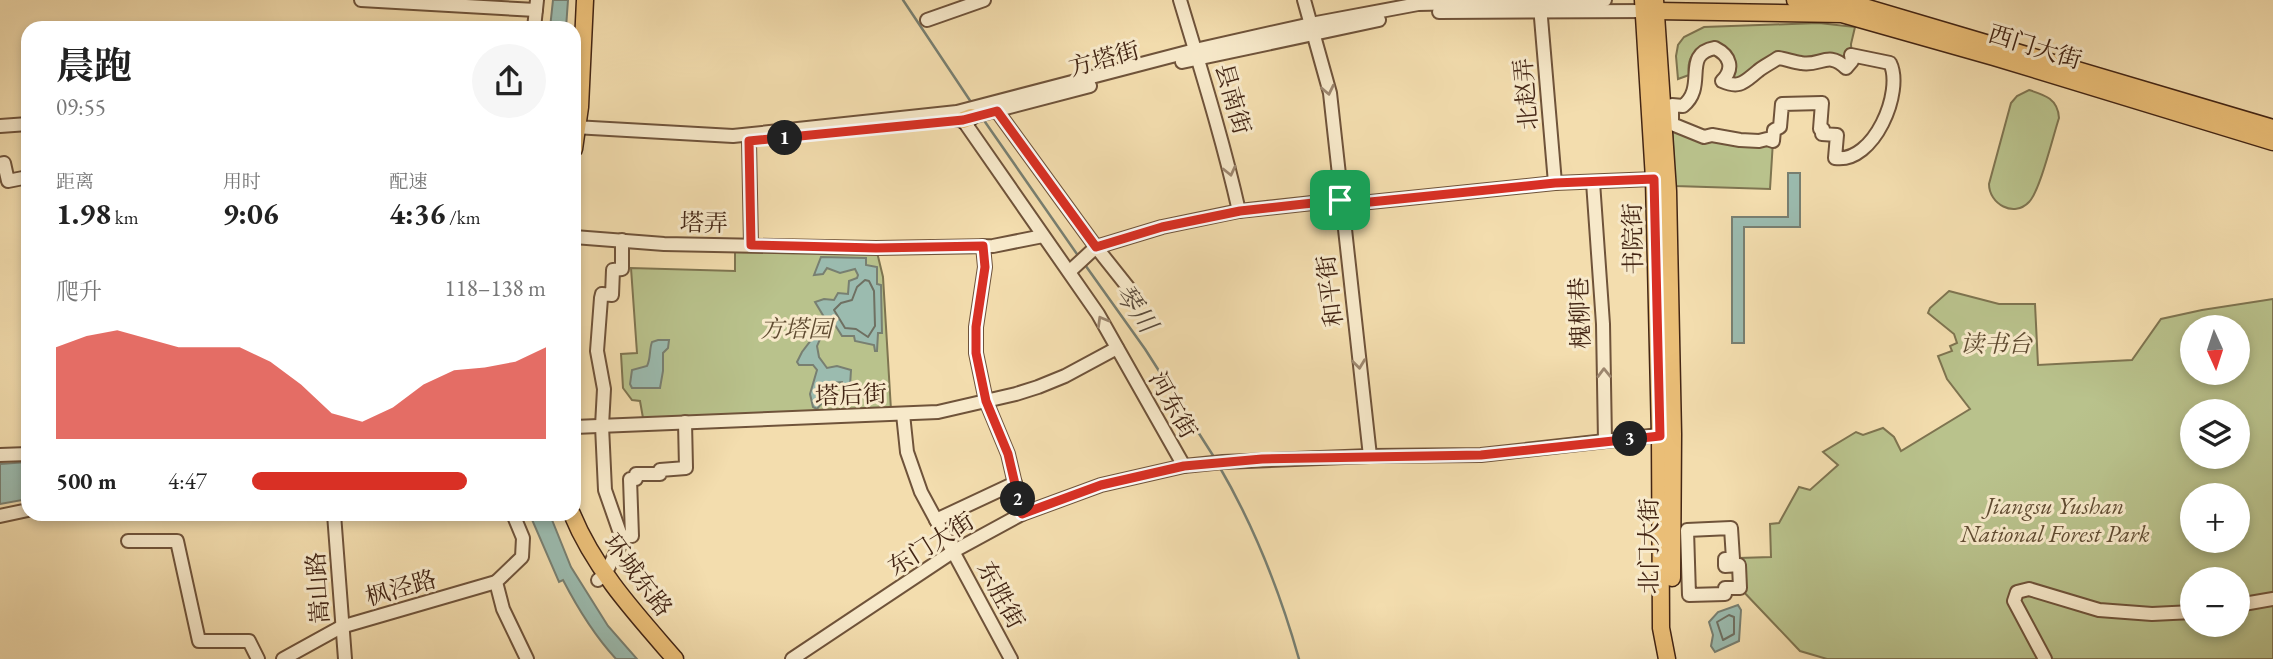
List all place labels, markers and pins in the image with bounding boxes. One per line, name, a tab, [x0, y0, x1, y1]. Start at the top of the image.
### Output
pin: 1	[768, 120, 802, 156]
pin	[1310, 170, 1370, 230]
pin: 3	[1612, 422, 1648, 457]
pin: 2	[1000, 482, 1036, 516]

